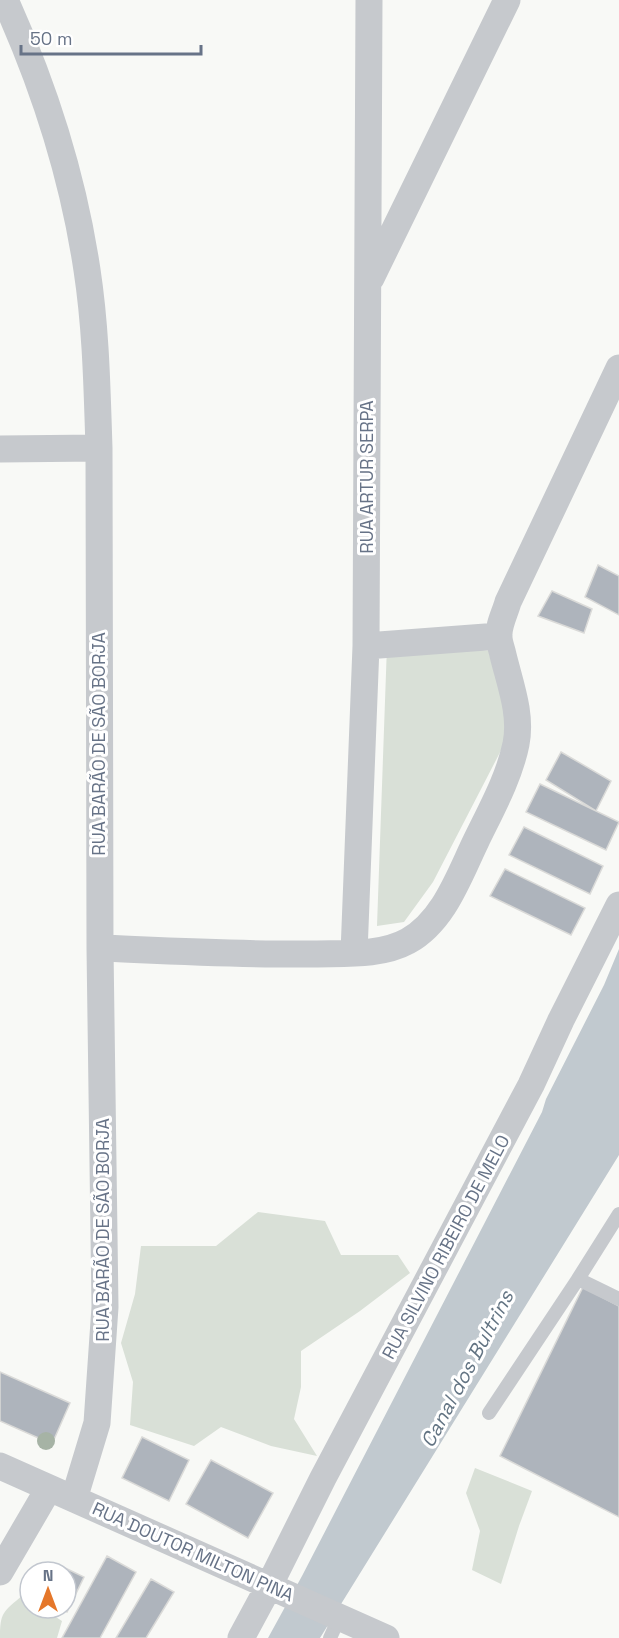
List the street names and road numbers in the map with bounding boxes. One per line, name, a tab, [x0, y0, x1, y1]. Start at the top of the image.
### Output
street label: RUA ARTUR SERPA	[355, 400, 378, 554]
street label: RUA BARÃO DE SÃO BORJA	[87, 632, 110, 856]
street label: RUA BARÃO DE SÃO BORJA	[91, 1118, 114, 1342]
street label: RUA SILVINO RIBEIRO DE MELO	[377, 1131, 515, 1363]
street label: RUA DOUTOR MILTON PINA	[89, 1497, 298, 1606]

